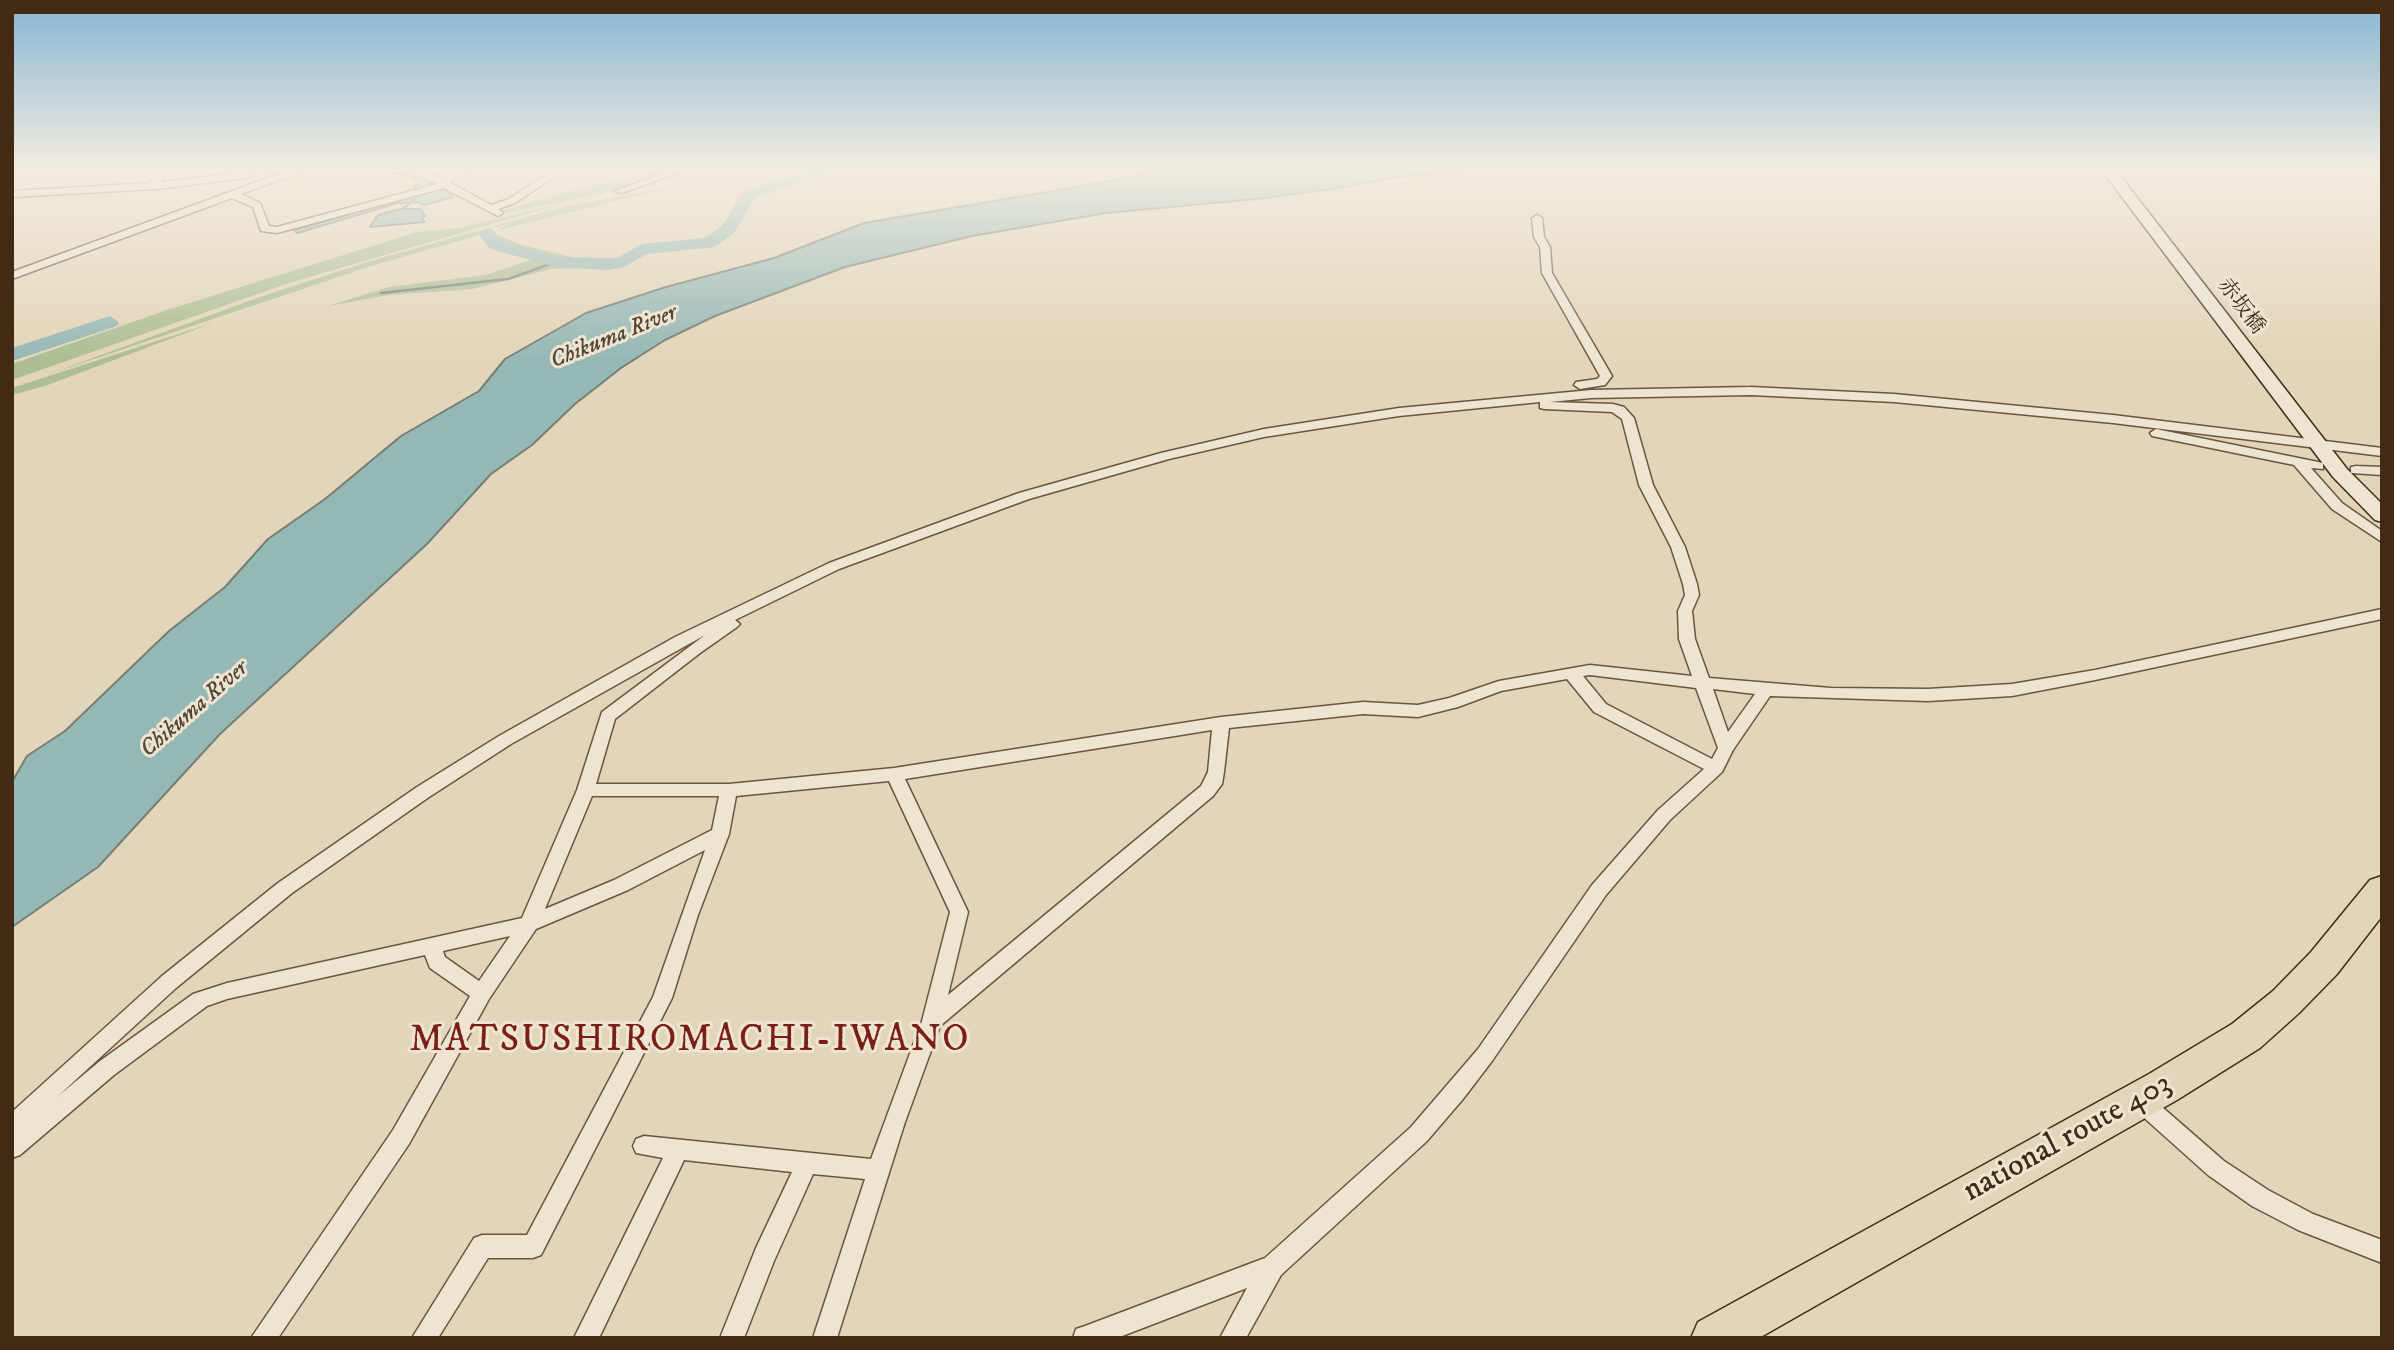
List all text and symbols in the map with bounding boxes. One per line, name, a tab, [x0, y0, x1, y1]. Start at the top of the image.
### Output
street label: 赤坂橋	[2211, 274, 2269, 340]
water label: Chikuma River	[547, 300, 681, 376]
water label: Chikuma River	[135, 656, 255, 764]
district label: MATSUSHIROMACHI-IWANO	[412, 1020, 968, 1064]
street label: national route 403	[1957, 1066, 2179, 1212]

